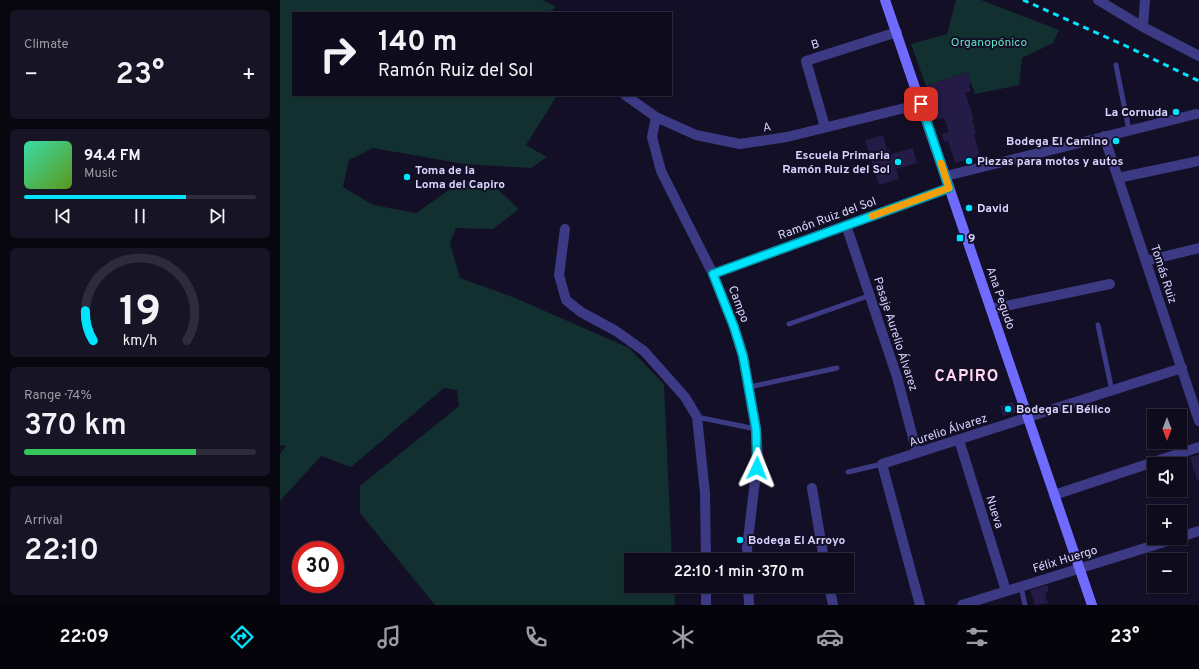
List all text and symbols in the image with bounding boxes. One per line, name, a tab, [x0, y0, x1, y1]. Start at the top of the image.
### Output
text: 140 m	[378, 25, 457, 61]
icon: right	[312, 28, 364, 80]
park label: Organopónico	[951, 35, 1027, 51]
street label: B	[809, 36, 822, 54]
text: Climate	[24, 37, 69, 53]
text: 23°	[116, 57, 164, 94]
text: Ramón Ruiz del Sol	[378, 60, 533, 83]
text: −	[24, 62, 38, 89]
text: +	[242, 62, 256, 89]
pin	[904, 87, 938, 121]
icon: arrive	[910, 93, 932, 115]
place label: La Cornuda	[1105, 105, 1168, 121]
marker: La Cornuda	[1171, 107, 1181, 117]
street label: A	[762, 119, 772, 137]
place label: Bodega El Camino	[1006, 134, 1108, 150]
marker: Bodega El Camino	[1111, 136, 1121, 146]
text: 94.4 FM	[84, 147, 141, 166]
place label: Escuela Primaria Ramón Ruiz del Sol	[782, 148, 890, 178]
place label: Piezas para motos y autos	[977, 154, 1123, 170]
marker: Piezas para motos y autos	[964, 156, 974, 166]
marker: Escuela Primaria Ramón Ruiz del Sol	[893, 157, 903, 167]
place label: Toma de la Loma del Capiro	[415, 163, 505, 193]
text: Music	[84, 166, 118, 182]
marker: Toma de la Loma del Capiro	[402, 172, 412, 182]
street label: Ramón Ruiz del Sol	[776, 194, 879, 244]
place label: David	[977, 201, 1009, 217]
marker: David	[964, 203, 974, 213]
icon: previous	[52, 205, 74, 227]
icon: pause	[129, 205, 151, 227]
icon: next	[206, 205, 228, 227]
place label: 9	[968, 231, 975, 247]
marker: 9	[955, 233, 965, 243]
street label: Tomás Ruiz	[1146, 243, 1180, 306]
street label: Ana Pegudo	[982, 265, 1018, 332]
street label: Pasaje Aurelio Álvarez	[869, 275, 921, 393]
street label: Campo	[724, 284, 752, 325]
text: 19	[119, 286, 161, 339]
text: km/h	[123, 331, 157, 349]
district label: CAPIRO	[935, 367, 999, 387]
text: Range · 74%	[24, 388, 92, 404]
place label: Bodega El Bélico	[1016, 402, 1111, 418]
marker: Bodega El Bélico	[1003, 404, 1013, 414]
text: 370 km	[24, 408, 127, 445]
north arrow	[1147, 409, 1187, 449]
map controls	[1147, 409, 1187, 593]
street label: Aurelio Álvarez	[907, 411, 989, 451]
position arrow	[736, 447, 778, 489]
button: sound	[1147, 457, 1187, 497]
street label: Nueva	[981, 494, 1007, 531]
button: +	[1147, 505, 1187, 545]
text: Arrival	[24, 513, 63, 529]
text: 22:10	[24, 533, 99, 570]
place label: Bodega El Arroyo	[748, 533, 846, 549]
marker: Bodega El Arroyo	[735, 535, 745, 545]
speed limit sign: 30	[292, 541, 344, 593]
street label: Félix Huergo	[1031, 542, 1100, 577]
button: −	[1147, 553, 1187, 593]
text: 22:10 · 1 min · 370 m	[674, 563, 804, 582]
icon: directions	[228, 623, 256, 651]
icon: music	[375, 623, 403, 651]
icon: phone	[522, 623, 550, 651]
icon: climate	[669, 623, 697, 651]
icon: car	[816, 623, 844, 651]
icon: filters	[963, 623, 991, 651]
text: 22:09	[60, 626, 109, 649]
text: 23°	[1110, 626, 1139, 649]

